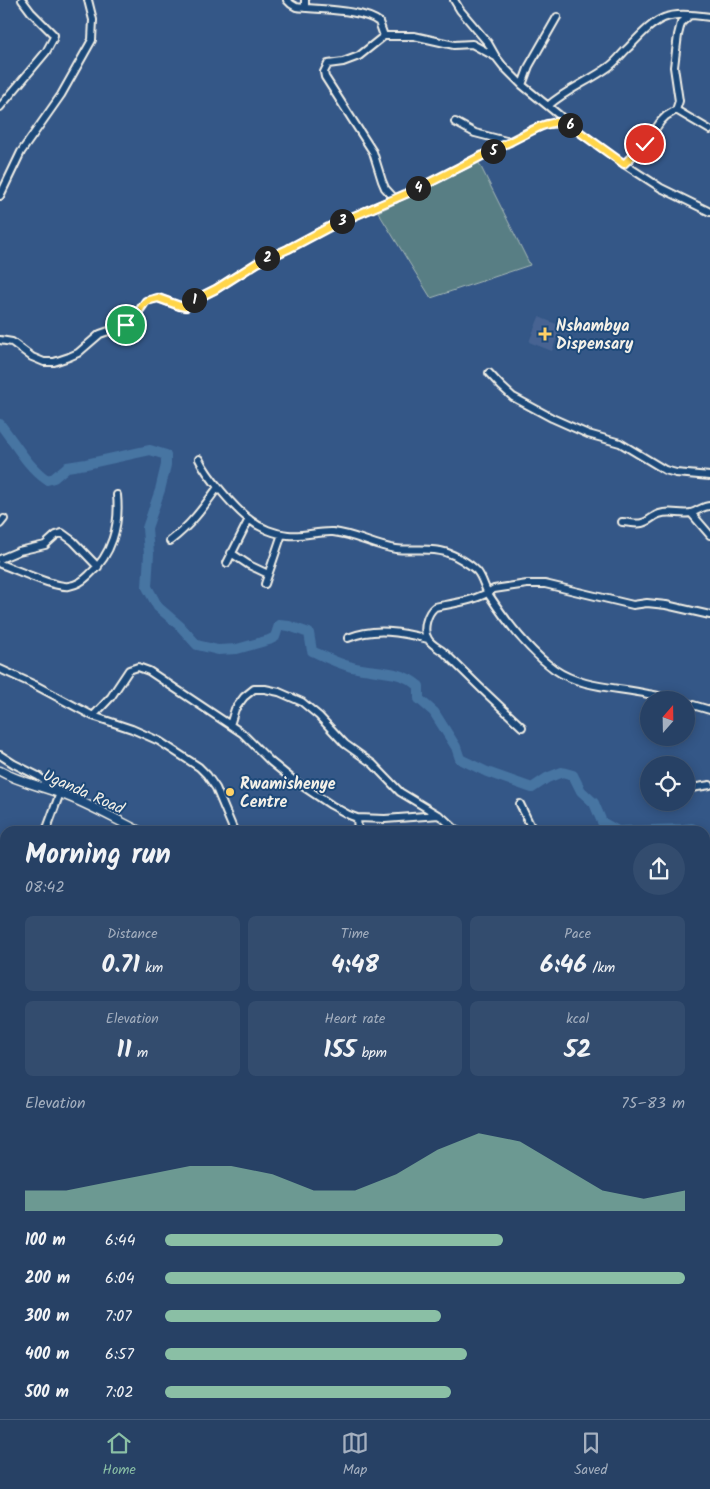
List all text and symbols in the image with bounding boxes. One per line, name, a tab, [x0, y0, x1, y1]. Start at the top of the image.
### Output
pin: 6	[558, 112, 582, 138]
text: 6	[567, 114, 574, 136]
pin	[624, 123, 666, 165]
icon: check	[631, 130, 659, 158]
pin: 5	[480, 138, 506, 164]
text: 5	[490, 140, 497, 162]
pin: 4	[406, 176, 430, 200]
text: 4	[415, 177, 422, 199]
pin: 3	[330, 208, 354, 234]
text: 3	[339, 210, 346, 232]
pin: 2	[254, 246, 280, 270]
text: 2	[263, 247, 272, 269]
pin: 1	[182, 288, 206, 312]
text: 1	[192, 289, 197, 311]
pin	[105, 304, 147, 346]
icon: arrive	[112, 311, 140, 339]
place label: Nshambya Dispensary	[556, 314, 634, 357]
marker: Nshambya Dispensary	[538, 327, 552, 341]
north arrow	[640, 691, 695, 746]
map controls	[640, 691, 695, 811]
button: locate	[640, 756, 695, 811]
street label: Uganda Road	[38, 763, 129, 822]
place label: Rwamishenye Centre	[240, 772, 336, 815]
marker: Rwamishenye Centre	[224, 786, 236, 798]
text: Morning run	[25, 833, 171, 878]
button: share	[633, 843, 685, 895]
text: 08:42	[25, 875, 65, 900]
text: Distance	[107, 923, 157, 945]
text: Time	[341, 923, 369, 945]
text: Pace	[564, 923, 591, 945]
text: 0.71	[102, 945, 140, 985]
text: 4:48	[331, 945, 379, 985]
text: 6:46	[540, 945, 587, 985]
text: km	[140, 957, 163, 979]
text: /km	[587, 957, 615, 979]
text: Elevation	[106, 1008, 159, 1030]
text: Heart rate	[325, 1008, 385, 1030]
text: kcal	[566, 1008, 589, 1030]
text: 11	[116, 1030, 132, 1070]
text: 155	[323, 1030, 356, 1070]
text: 52	[564, 1030, 591, 1070]
text: m	[132, 1042, 148, 1064]
text: bpm	[356, 1042, 387, 1064]
text: Elevation	[25, 1091, 86, 1116]
text: 75–83 m	[621, 1091, 685, 1116]
text: 100 m	[25, 1228, 66, 1253]
text: 6:44	[105, 1228, 135, 1253]
text: 200 m	[25, 1266, 70, 1291]
text: 6:04	[105, 1266, 135, 1291]
text: 300 m	[25, 1304, 69, 1329]
text: 7:07	[105, 1304, 132, 1329]
text: 400 m	[25, 1342, 69, 1367]
text: 6:57	[105, 1342, 134, 1367]
text: 500 m	[25, 1380, 69, 1405]
text: 7:02	[105, 1380, 134, 1405]
tab: Home	[103, 1429, 136, 1481]
tab: Map	[341, 1429, 369, 1481]
tab: Saved	[574, 1429, 607, 1481]

